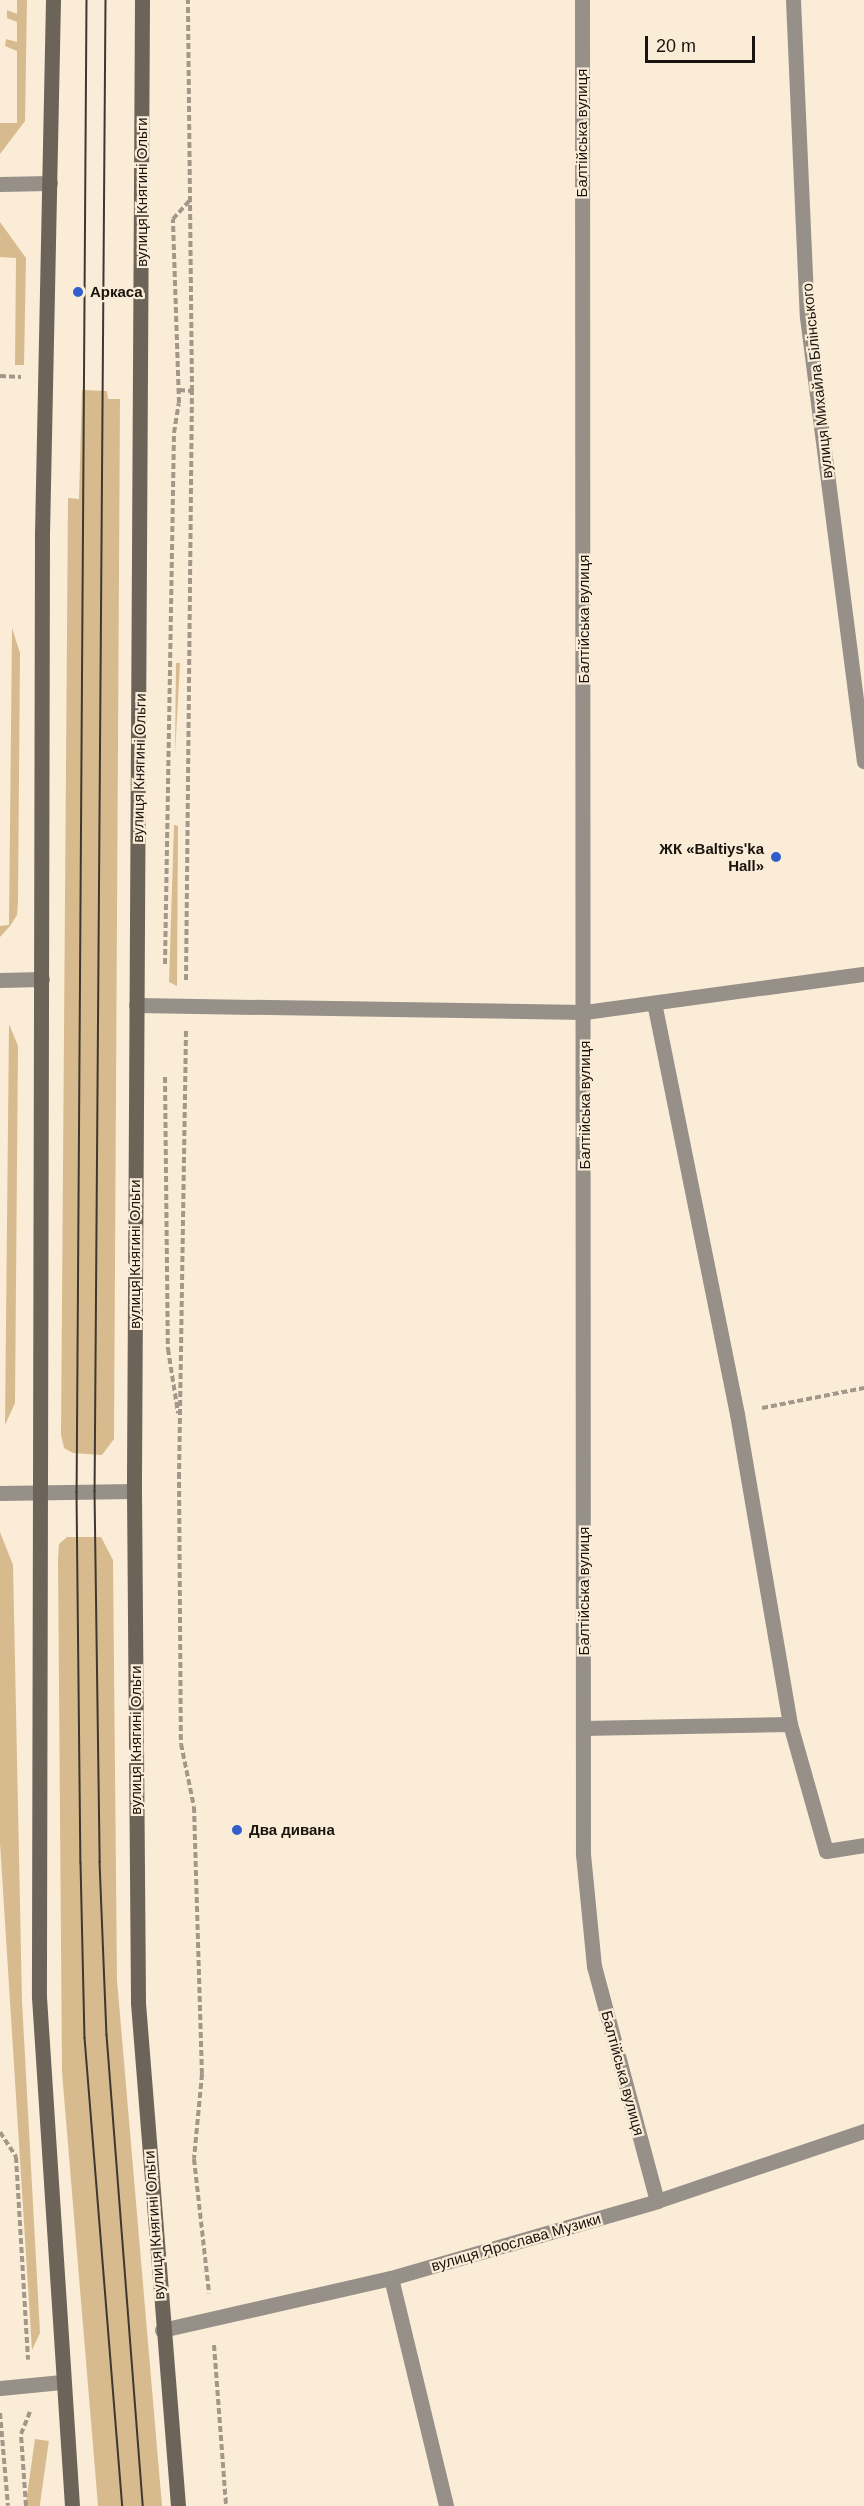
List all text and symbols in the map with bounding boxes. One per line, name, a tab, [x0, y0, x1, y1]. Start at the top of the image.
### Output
scale bar	[648, 24, 758, 62]
text: 20 m	[656, 36, 696, 56]
street label: Балтійська вулиця	[573, 69, 591, 197]
street label: вулиця Княгині Ольги	[133, 117, 151, 267]
street label: вулиця Михайла Білінського	[798, 282, 836, 480]
place label: Аркаса	[90, 283, 143, 301]
marker: Аркаса	[71, 285, 85, 299]
street label: Балтійська вулиця	[575, 555, 593, 683]
street label: вулиця Княгині Ольги	[129, 693, 149, 843]
place label: ЖК «Baltiysʹka Hall»	[659, 839, 764, 874]
marker: ЖК «Baltiysʹka Hall»	[769, 850, 783, 864]
street label: Балтійська вулиця	[576, 1041, 594, 1169]
street label: вулиця Княгині Ольги	[126, 1179, 144, 1329]
street label: Балтійська вулиця	[575, 1527, 593, 1655]
street label: вулиця Княгині Ольги	[127, 1665, 145, 1815]
place label: Два дивана	[249, 1821, 335, 1839]
marker: Два дивана	[230, 1823, 244, 1837]
street label: Балтійська вулиця	[598, 2008, 648, 2138]
street label: вулиця Княгині Ольги	[140, 2150, 168, 2300]
street label: вулиця Ярослава Музики	[429, 2209, 603, 2275]

